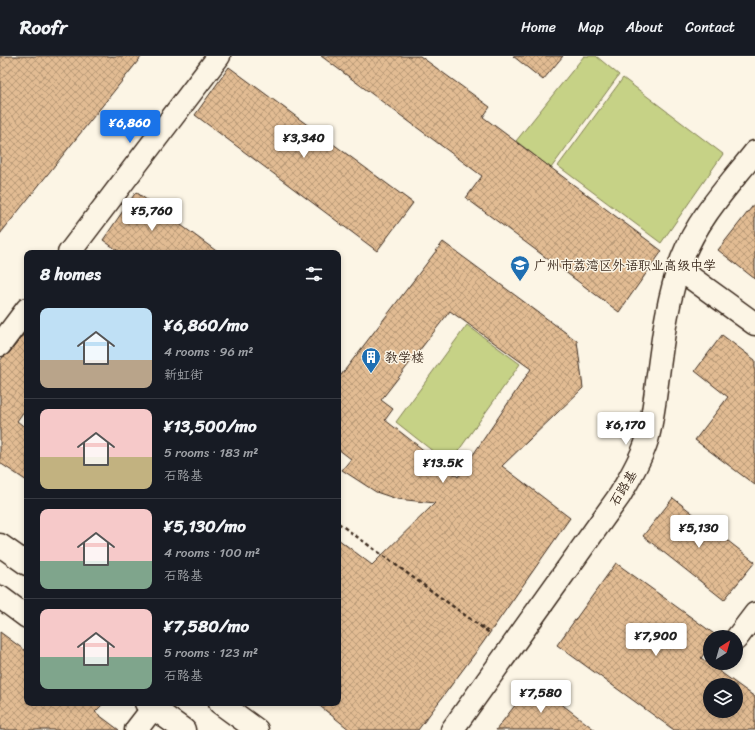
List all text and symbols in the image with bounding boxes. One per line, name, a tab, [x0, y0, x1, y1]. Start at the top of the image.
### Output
text: Roofr	[20, 11, 67, 44]
text: Home	[521, 15, 556, 40]
text: Map	[578, 15, 604, 40]
text: About	[626, 15, 663, 40]
text: Contact	[685, 15, 735, 40]
pin: ¥6,860	[97, 110, 163, 144]
text: ¥6,860	[109, 111, 151, 134]
pin: ¥3,340	[271, 125, 337, 159]
text: ¥3,340	[283, 126, 325, 149]
pin: ¥5,760	[119, 198, 185, 232]
text: ¥5,760	[131, 199, 173, 222]
school or university icon: 广州市荔湾区外语职业高级中学	[509, 254, 531, 282]
place label: 广州市荔湾区外语职业高级中学	[534, 254, 716, 277]
text: 8 homes	[40, 259, 101, 289]
icon: filters	[303, 263, 325, 285]
text: ¥6,860/mo	[164, 310, 248, 340]
icon: home	[72, 324, 120, 372]
text: 4 rooms · 96 m²	[164, 340, 253, 363]
building icon: 教学楼	[360, 346, 382, 374]
place label: 教学楼	[385, 346, 424, 369]
text: 新虹街	[164, 363, 203, 386]
text: ¥13,500/mo	[164, 411, 257, 441]
pin: ¥6,170	[593, 412, 659, 446]
text: ¥6,170	[606, 413, 646, 436]
icon: home	[72, 425, 120, 473]
text: 5 rooms · 183 m²	[164, 441, 258, 464]
pin: ¥13.5K	[410, 450, 476, 484]
text: ¥13.5K	[423, 451, 463, 474]
text: 石路基	[164, 464, 203, 487]
street label: 石路基	[603, 465, 643, 511]
text: ¥5,130/mo	[164, 511, 246, 541]
pin: ¥5,130	[666, 515, 732, 549]
text: ¥5,130	[679, 516, 719, 539]
icon: home	[72, 525, 120, 573]
text: 4 rooms · 100 m²	[164, 541, 260, 564]
text: 石路基	[164, 564, 203, 587]
text: ¥7,580/mo	[164, 611, 249, 641]
pin: ¥7,900	[623, 623, 689, 657]
text: ¥7,900	[635, 624, 677, 647]
icon: home	[72, 625, 120, 673]
north arrow	[703, 630, 743, 670]
map controls	[703, 630, 743, 718]
text: 5 rooms · 123 m²	[164, 641, 258, 664]
text: 石路基	[164, 664, 203, 687]
button: layers	[703, 678, 743, 718]
pin: ¥7,580	[508, 680, 574, 714]
text: ¥7,580	[520, 681, 562, 704]

